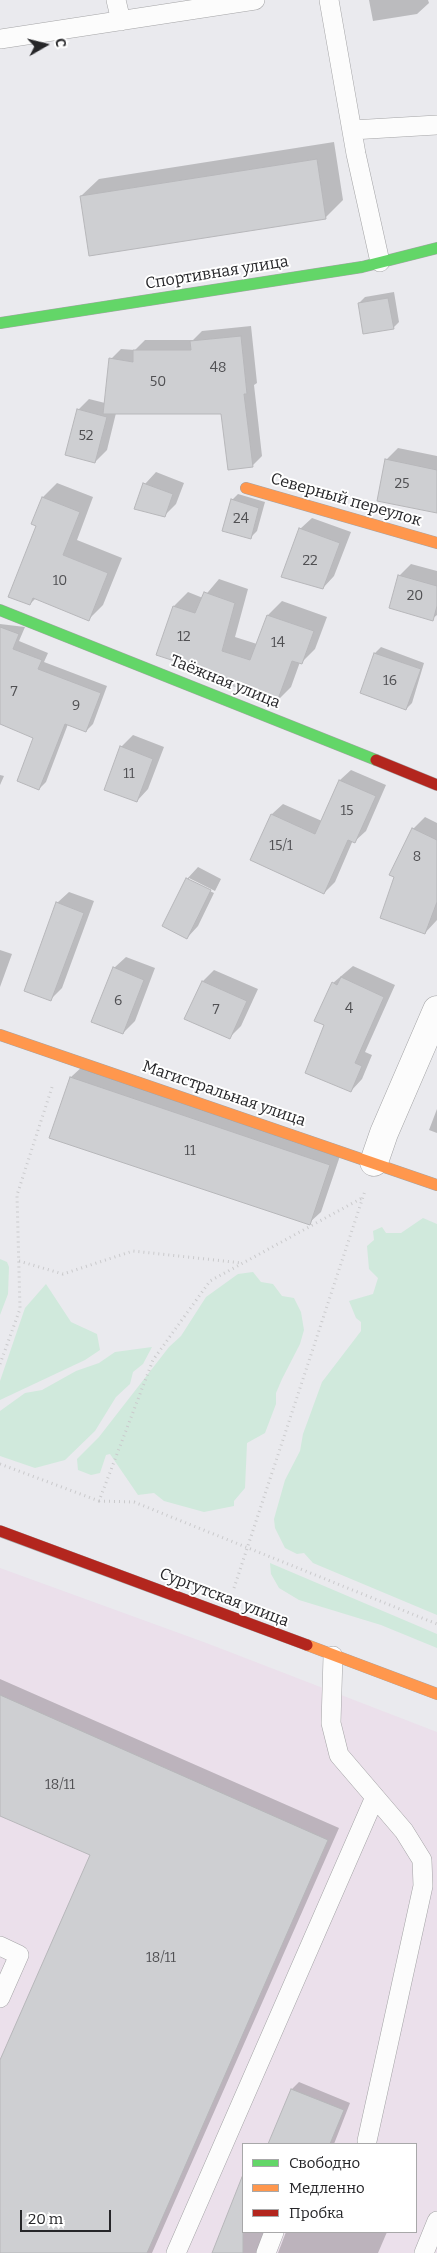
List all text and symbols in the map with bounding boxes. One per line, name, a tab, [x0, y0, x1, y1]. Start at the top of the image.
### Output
north arrow	[20, 20, 70, 70]
text: С	[51, 37, 69, 48]
street label: Спортивная улица	[144, 252, 290, 294]
house number: 48	[210, 360, 226, 376]
house number: 50	[150, 374, 166, 390]
house number: 52	[79, 428, 93, 444]
street label: Северный переулок	[268, 469, 424, 531]
house number: 25	[394, 476, 410, 492]
house number: 24	[233, 511, 249, 527]
house number: 22	[302, 553, 318, 569]
house number: 10	[53, 573, 67, 589]
house number: 20	[407, 588, 423, 604]
house number: 12	[177, 629, 191, 645]
house number: 14	[271, 635, 285, 651]
street label: Таёжная улица	[167, 651, 283, 713]
house number: 16	[383, 673, 397, 689]
house number: 7	[10, 684, 18, 700]
house number: 9	[72, 698, 80, 714]
house number: 11	[123, 766, 135, 782]
house number: 15	[340, 803, 354, 819]
house number: 15/1	[269, 838, 293, 854]
house number: 8	[413, 849, 421, 865]
house number: 6	[114, 993, 122, 1009]
house number: 4	[345, 1001, 353, 1017]
house number: 7	[212, 1002, 220, 1018]
street label: Магистральная улица	[140, 1057, 308, 1131]
house number: 11	[184, 1143, 196, 1159]
street label: Сургутская улица	[157, 1564, 291, 1632]
house number: 18/11	[45, 1777, 75, 1793]
house number: 18/11	[146, 1950, 176, 1966]
legend	[242, 2143, 417, 2233]
text: Свободно	[289, 2154, 360, 2172]
text: Медленно	[289, 2179, 365, 2197]
scale bar	[22, 2200, 114, 2232]
text: Пробка	[289, 2204, 344, 2222]
text: 20 m	[28, 2210, 63, 2228]

